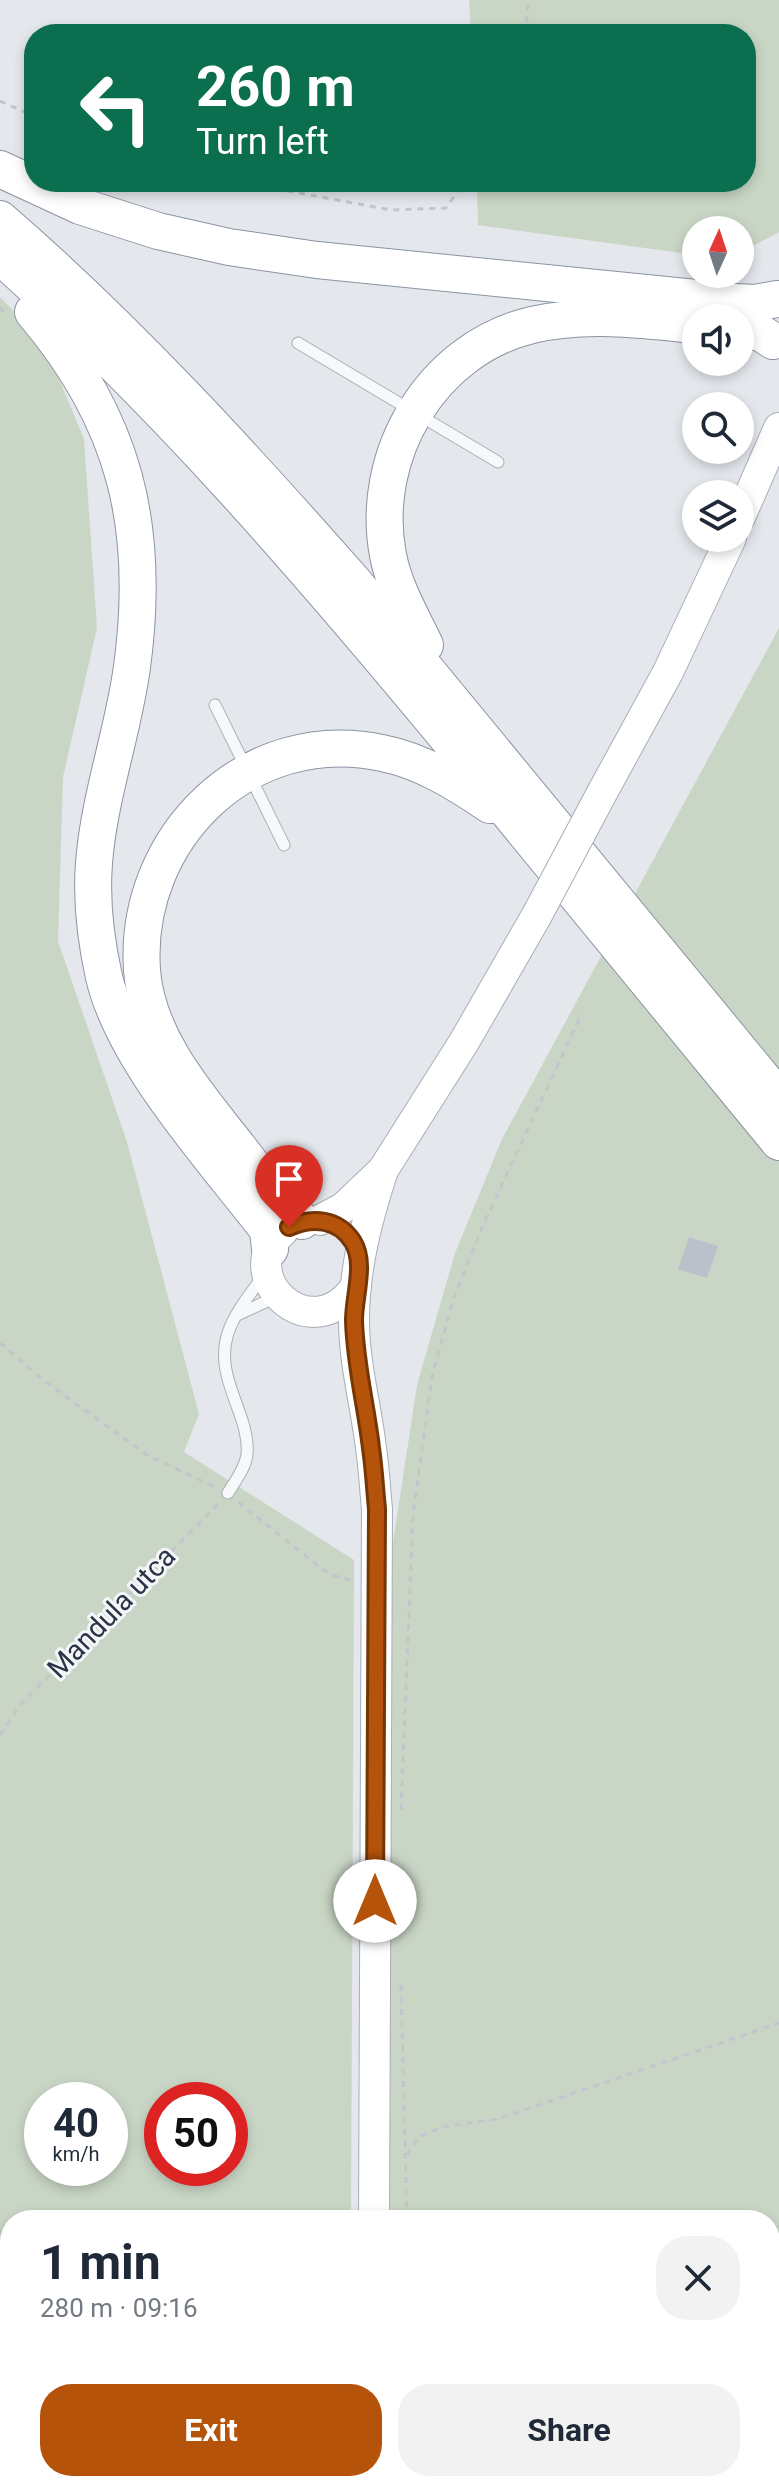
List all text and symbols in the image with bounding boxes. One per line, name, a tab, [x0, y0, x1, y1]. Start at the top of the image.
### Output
text: 260 m	[196, 54, 355, 120]
icon: left	[64, 56, 168, 160]
text: Turn left	[196, 121, 329, 163]
north arrow	[682, 216, 754, 288]
map controls	[682, 216, 754, 552]
button: sound	[682, 304, 754, 376]
button: search	[682, 392, 754, 464]
button: layers	[682, 480, 754, 552]
pin	[255, 1145, 323, 1227]
icon: arrive	[267, 1157, 311, 1201]
street label: Mandula utca	[40, 1540, 182, 1685]
position arrow	[333, 1859, 417, 1943]
speed limit sign: 50	[144, 2082, 248, 2186]
text: 40	[53, 2100, 99, 2147]
text: km/h	[53, 2142, 99, 2166]
text: 1 min	[40, 2234, 161, 2291]
button: close	[656, 2236, 740, 2320]
text: 280 m · 09:16	[40, 2293, 198, 2323]
button: Exit	[40, 2384, 382, 2476]
button: Share	[398, 2384, 740, 2476]

